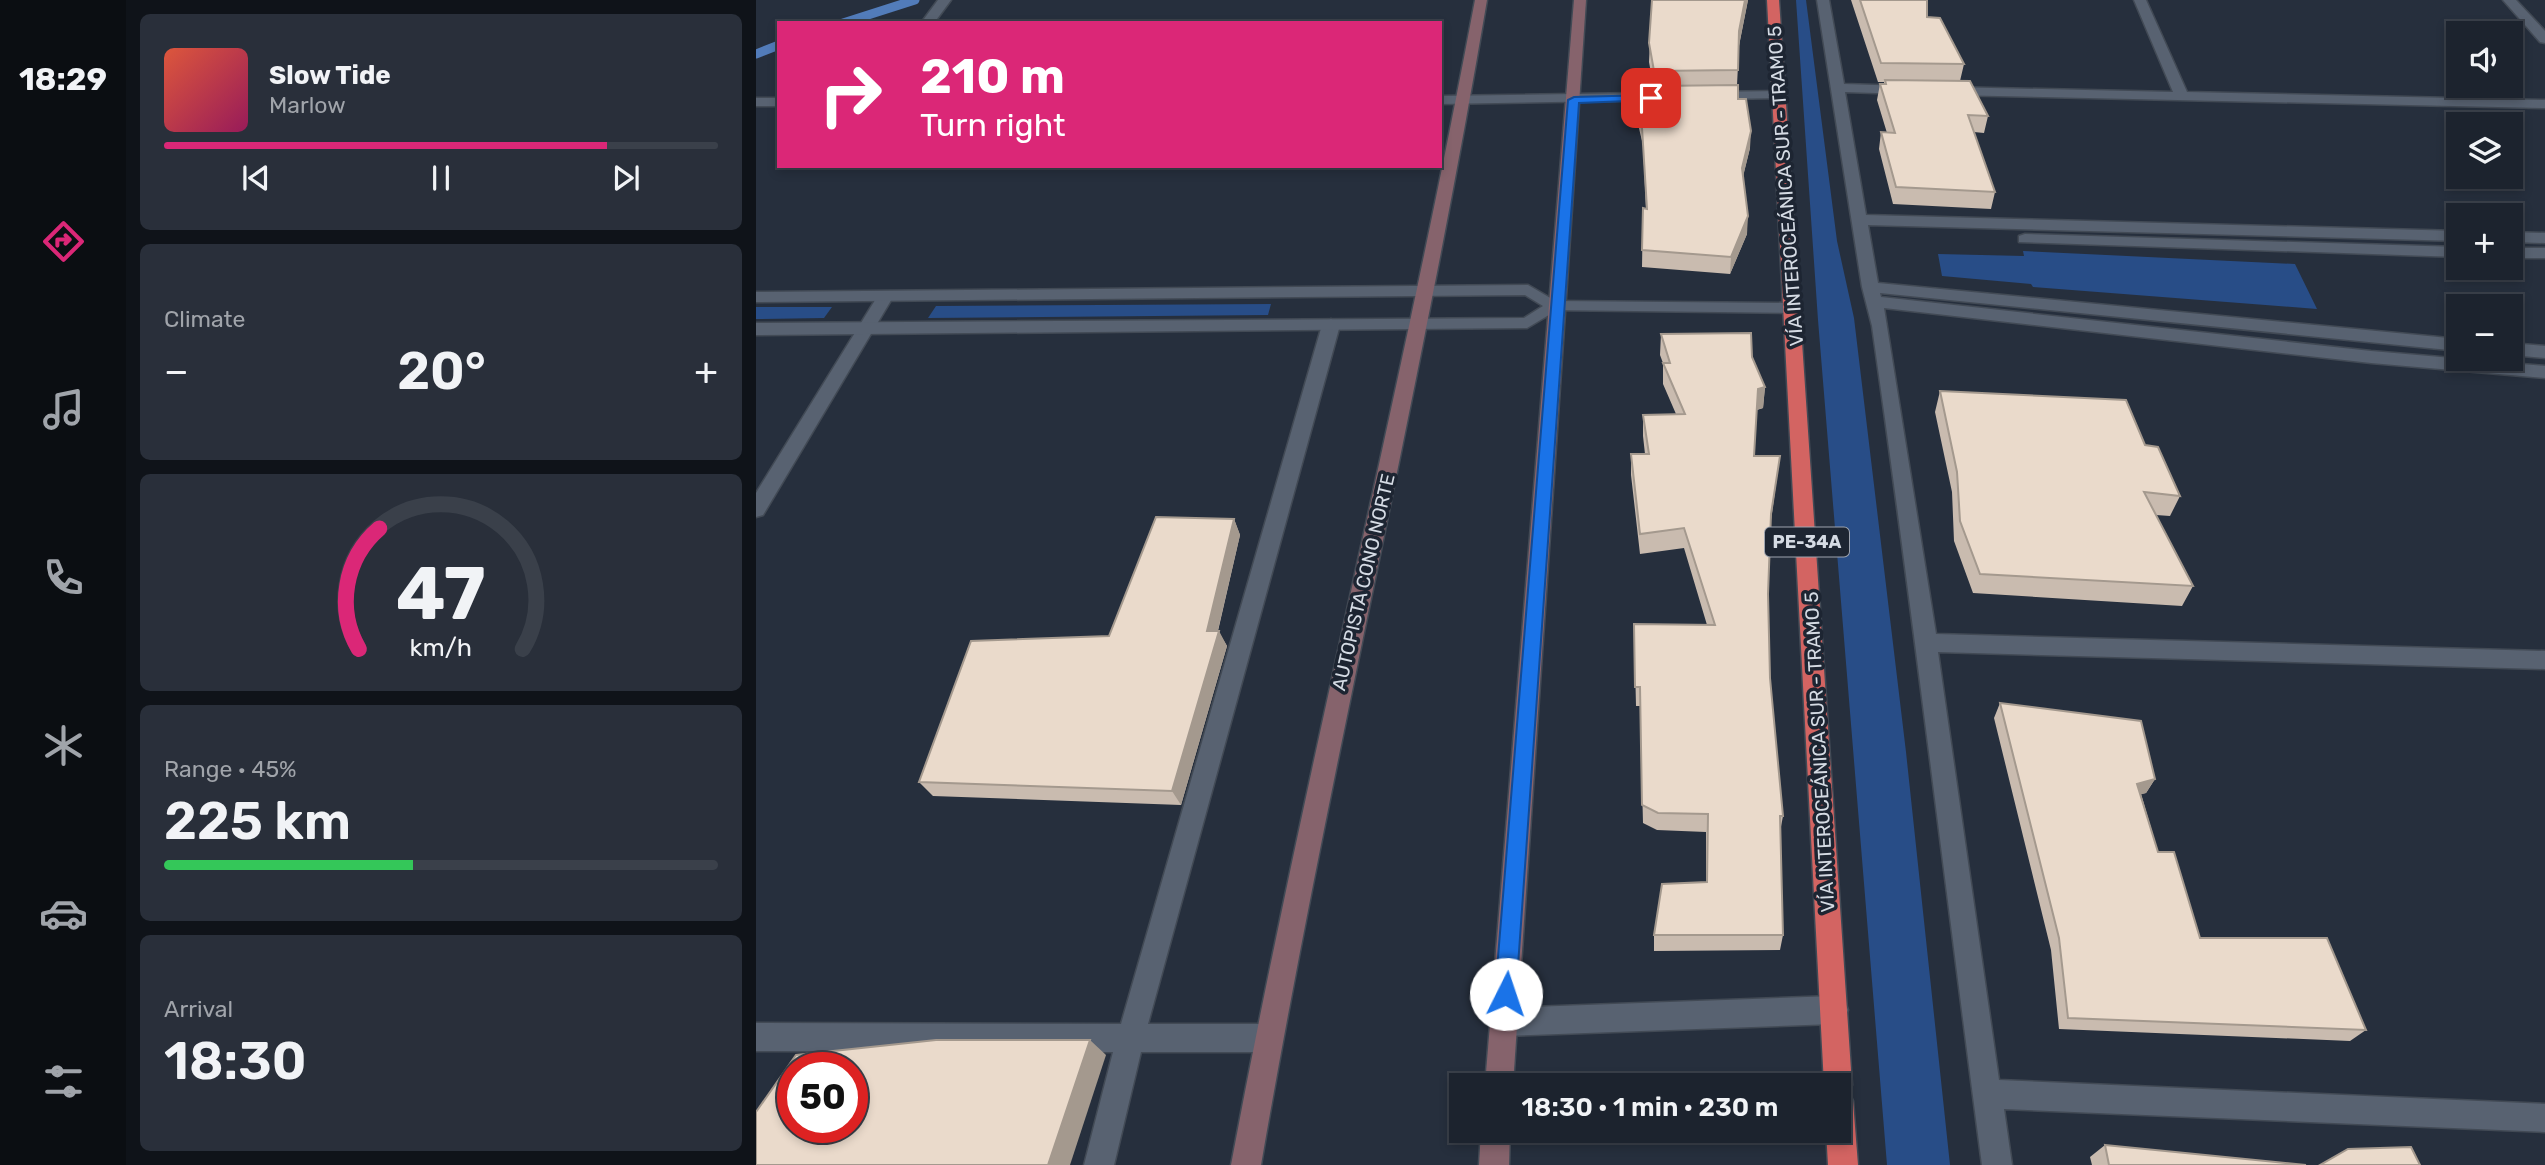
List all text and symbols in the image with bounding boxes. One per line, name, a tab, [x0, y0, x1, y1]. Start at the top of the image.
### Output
map controls	[2446, 21, 2523, 371]
button: sound	[2446, 21, 2523, 98]
street label: VÍA INTEROCEÁNICA SUR - TRAMO 5	[1763, 25, 1808, 347]
text: 210 m	[920, 47, 1065, 105]
icon: right	[805, 49, 896, 140]
text: 18:29	[19, 60, 107, 98]
text: Slow Tide	[269, 60, 391, 91]
pin	[1621, 68, 1681, 128]
icon: arrive	[1632, 79, 1670, 117]
text: Marlow	[269, 91, 346, 119]
text: Turn right	[920, 106, 1065, 144]
button: layers	[2446, 112, 2523, 189]
icon: previous	[237, 159, 275, 197]
icon: pause	[422, 159, 460, 197]
icon: next	[607, 159, 645, 197]
button: +	[2446, 203, 2523, 280]
icon: directions	[39, 217, 88, 266]
button: −	[2446, 294, 2523, 371]
text: Climate	[164, 305, 245, 333]
text: 20°	[397, 340, 486, 402]
text: −	[164, 348, 189, 394]
text: +	[694, 348, 718, 394]
icon: music	[39, 385, 88, 434]
street label: AUTOPISTA CONO NORTE	[1327, 471, 1400, 693]
road number: PE-34A	[1765, 528, 1849, 556]
text: 47	[396, 551, 486, 637]
icon: phone	[39, 553, 88, 602]
street label: VÍA INTEROCEÁNICA SUR - TRAMO 5	[1800, 591, 1839, 913]
text: km/h	[410, 632, 472, 661]
icon: climate	[39, 721, 88, 770]
text: Range · 45%	[164, 755, 297, 783]
text: 225 km	[164, 790, 351, 852]
icon: car	[39, 889, 88, 938]
position arrow	[1469, 957, 1543, 1031]
text: Arrival	[164, 995, 233, 1023]
text: 18:30	[164, 1030, 306, 1092]
speed limit sign: 50	[777, 1052, 868, 1143]
icon: filters	[39, 1057, 88, 1106]
text: 18:30 · 1 min · 230 m	[1522, 1092, 1778, 1123]

